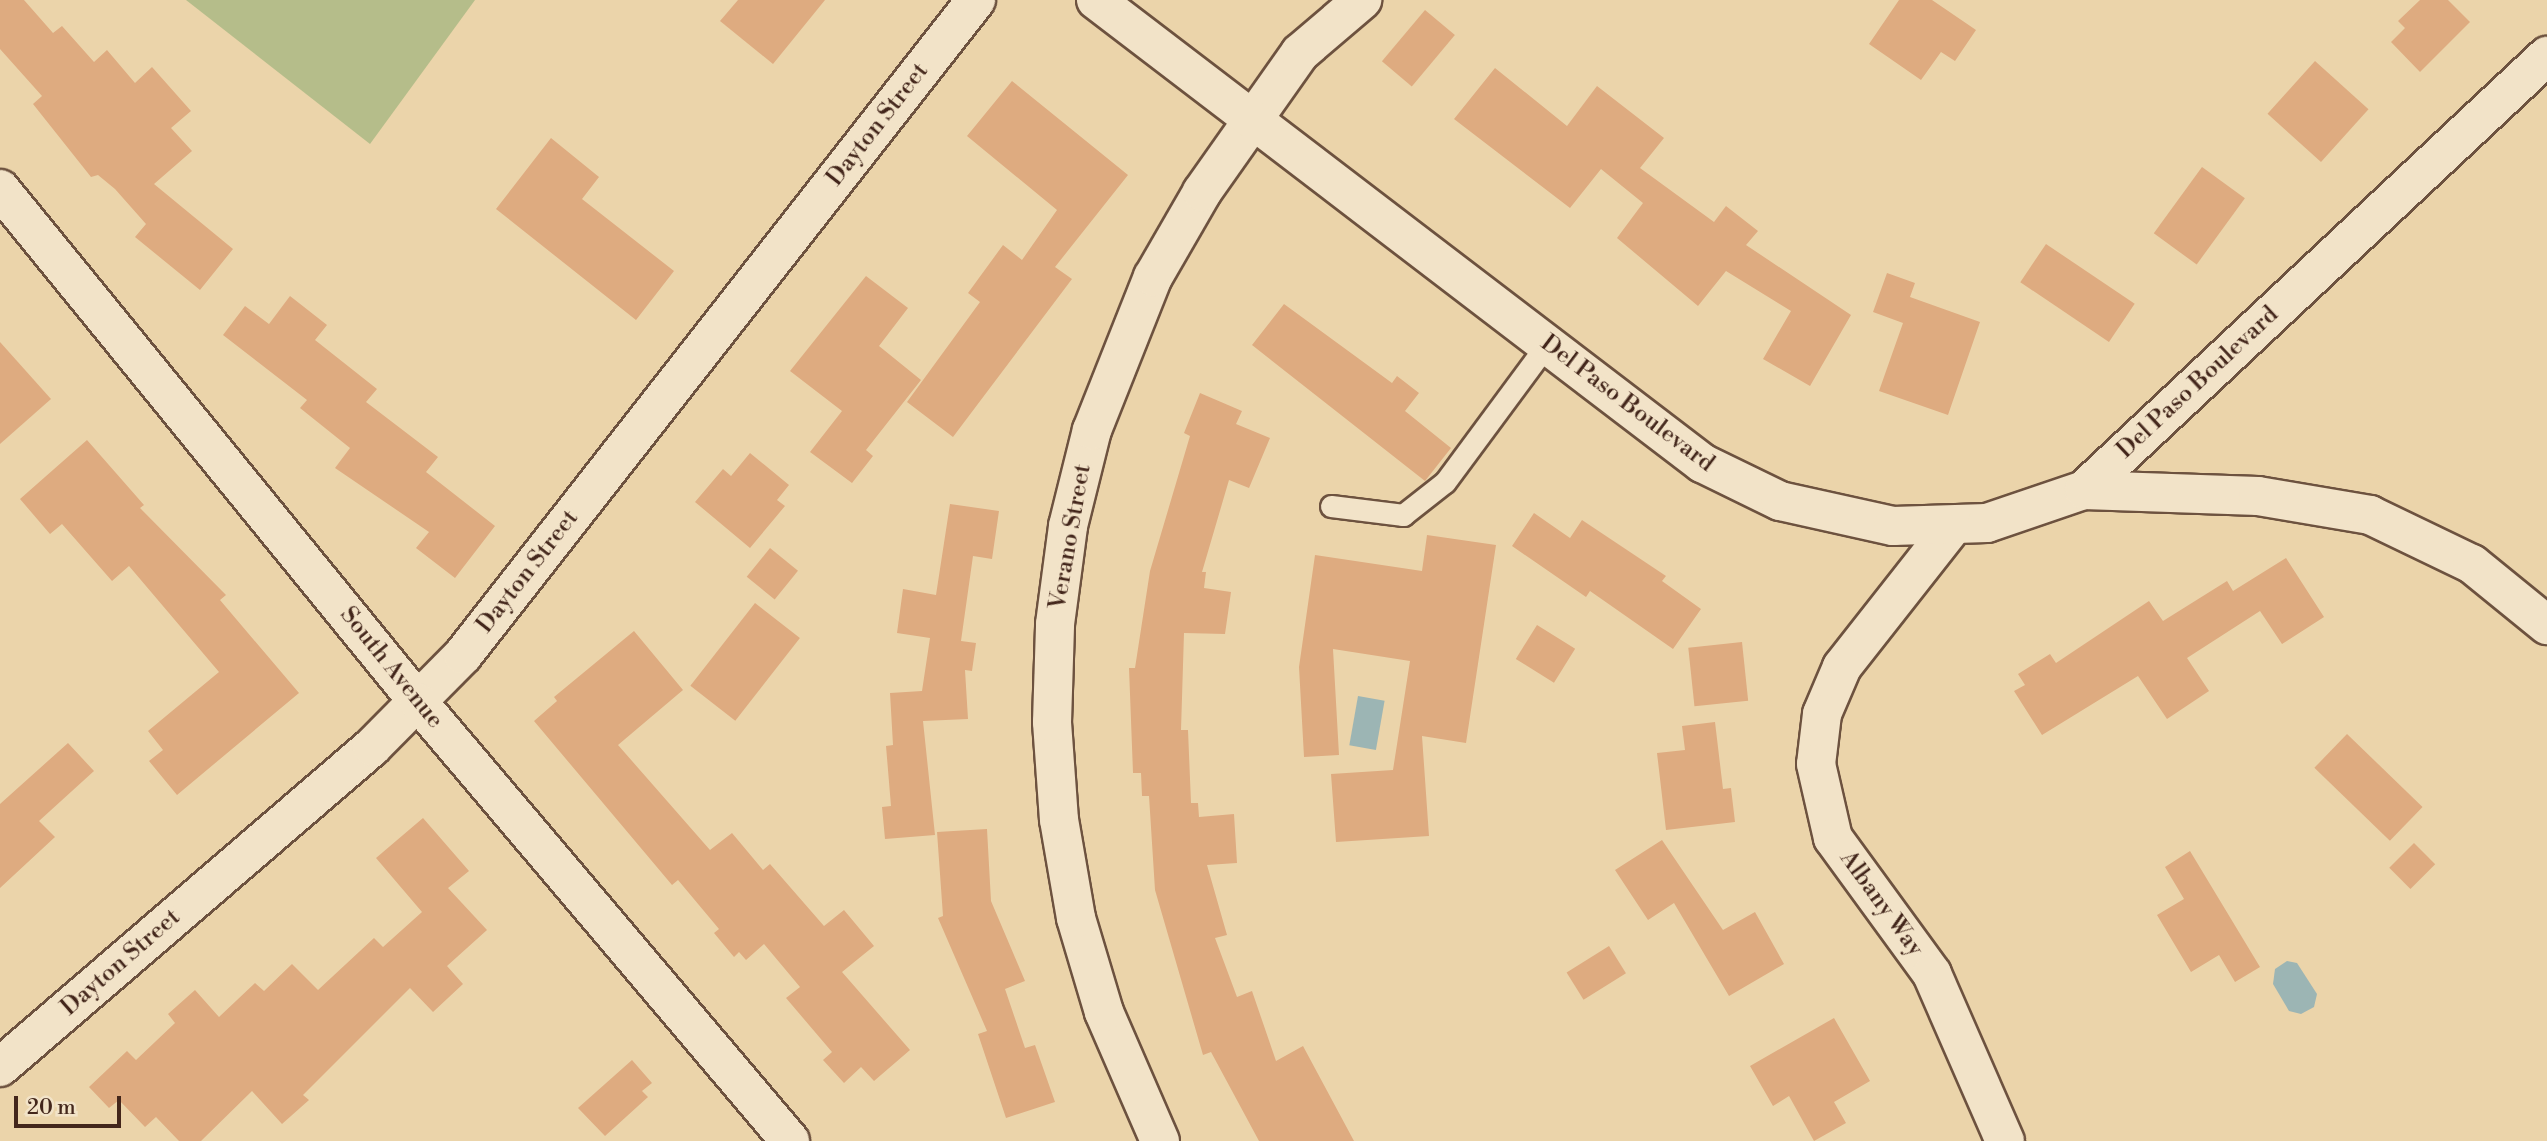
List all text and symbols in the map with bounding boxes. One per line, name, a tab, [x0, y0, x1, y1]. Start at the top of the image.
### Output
street label: Dayton Street	[821, 58, 935, 192]
street label: Del Paso Boulevard	[2111, 301, 2285, 465]
street label: Del Paso Boulevard	[1534, 329, 1720, 479]
street label: Verano Street	[1044, 462, 1098, 612]
street label: Dayton Street	[471, 505, 585, 639]
street label: South Avenue	[333, 601, 449, 735]
street label: Albany Way	[1833, 845, 1929, 963]
street label: Dayton Street	[56, 903, 186, 1023]
scale bar	[18, 1082, 124, 1126]
text: 20 m	[27, 1095, 76, 1121]

